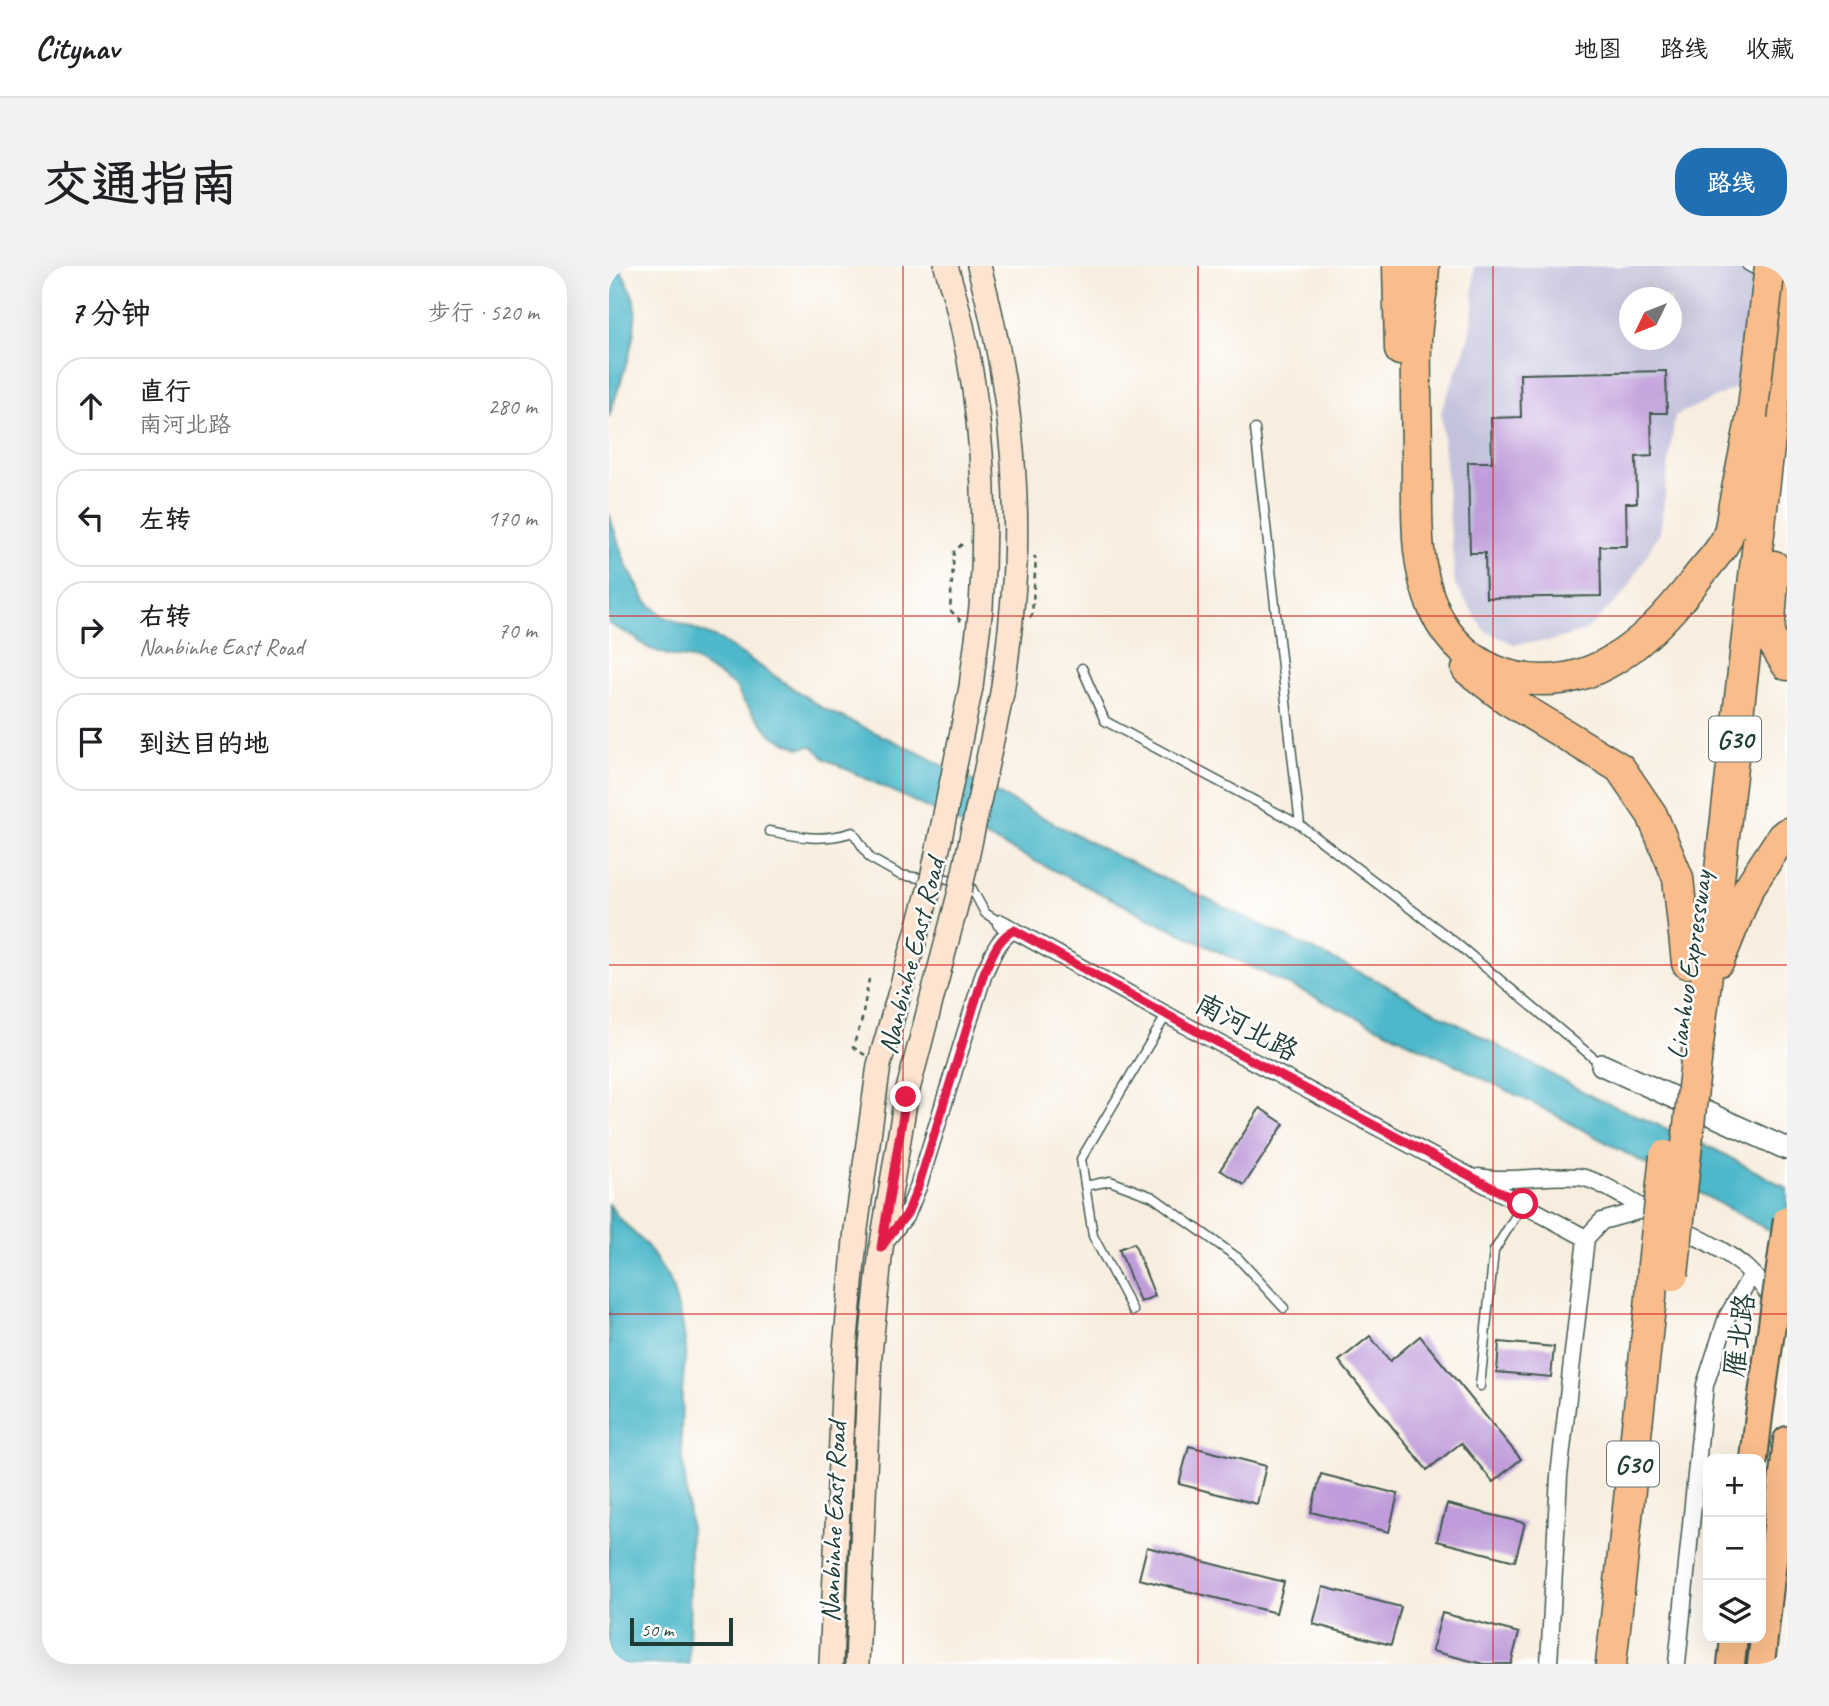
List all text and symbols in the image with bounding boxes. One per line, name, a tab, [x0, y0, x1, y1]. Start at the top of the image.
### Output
text: Citynav	[35, 27, 119, 69]
text: 地图	[1574, 34, 1622, 64]
text: 路线	[1660, 34, 1708, 64]
text: 收藏	[1746, 34, 1794, 64]
button: 路线	[1675, 148, 1787, 216]
text: 交通指南	[42, 153, 238, 215]
north arrow	[1619, 287, 1682, 350]
text: 7 分钟	[70, 294, 151, 332]
text: 步行 · 520 m	[428, 298, 539, 327]
text: 直行	[139, 375, 191, 408]
icon: ahead	[72, 387, 110, 425]
text: 280 m	[488, 392, 537, 421]
text: 南河北路	[139, 410, 231, 439]
icon: left	[72, 499, 110, 537]
text: 左转	[139, 503, 191, 536]
text: 170 m	[488, 504, 537, 533]
text: 右转	[139, 600, 191, 633]
icon: right	[72, 611, 110, 649]
text: 70 m	[498, 616, 537, 645]
text: Nanbinhe East Road	[139, 633, 304, 662]
road number: G30	[1709, 716, 1761, 761]
icon: arrive	[72, 723, 110, 761]
text: 到达目的地	[139, 727, 269, 760]
street label: Nanbinhe East Road	[870, 851, 953, 1057]
street label: Lianhuo Expressway	[1658, 866, 1720, 1061]
street label: 南河北路	[1189, 985, 1305, 1069]
route end	[890, 1081, 921, 1112]
route start	[1507, 1188, 1538, 1219]
street label: 雁北路	[1716, 1291, 1762, 1379]
street label: Nanbinhe East Road	[812, 1417, 854, 1623]
road number: G30	[1607, 1442, 1659, 1486]
map controls	[1703, 1454, 1766, 1643]
button: +	[1703, 1454, 1766, 1517]
button: −	[1703, 1517, 1766, 1580]
button: layers	[1703, 1580, 1766, 1643]
scale bar	[630, 1615, 733, 1647]
text: 50 m	[641, 1618, 673, 1642]

